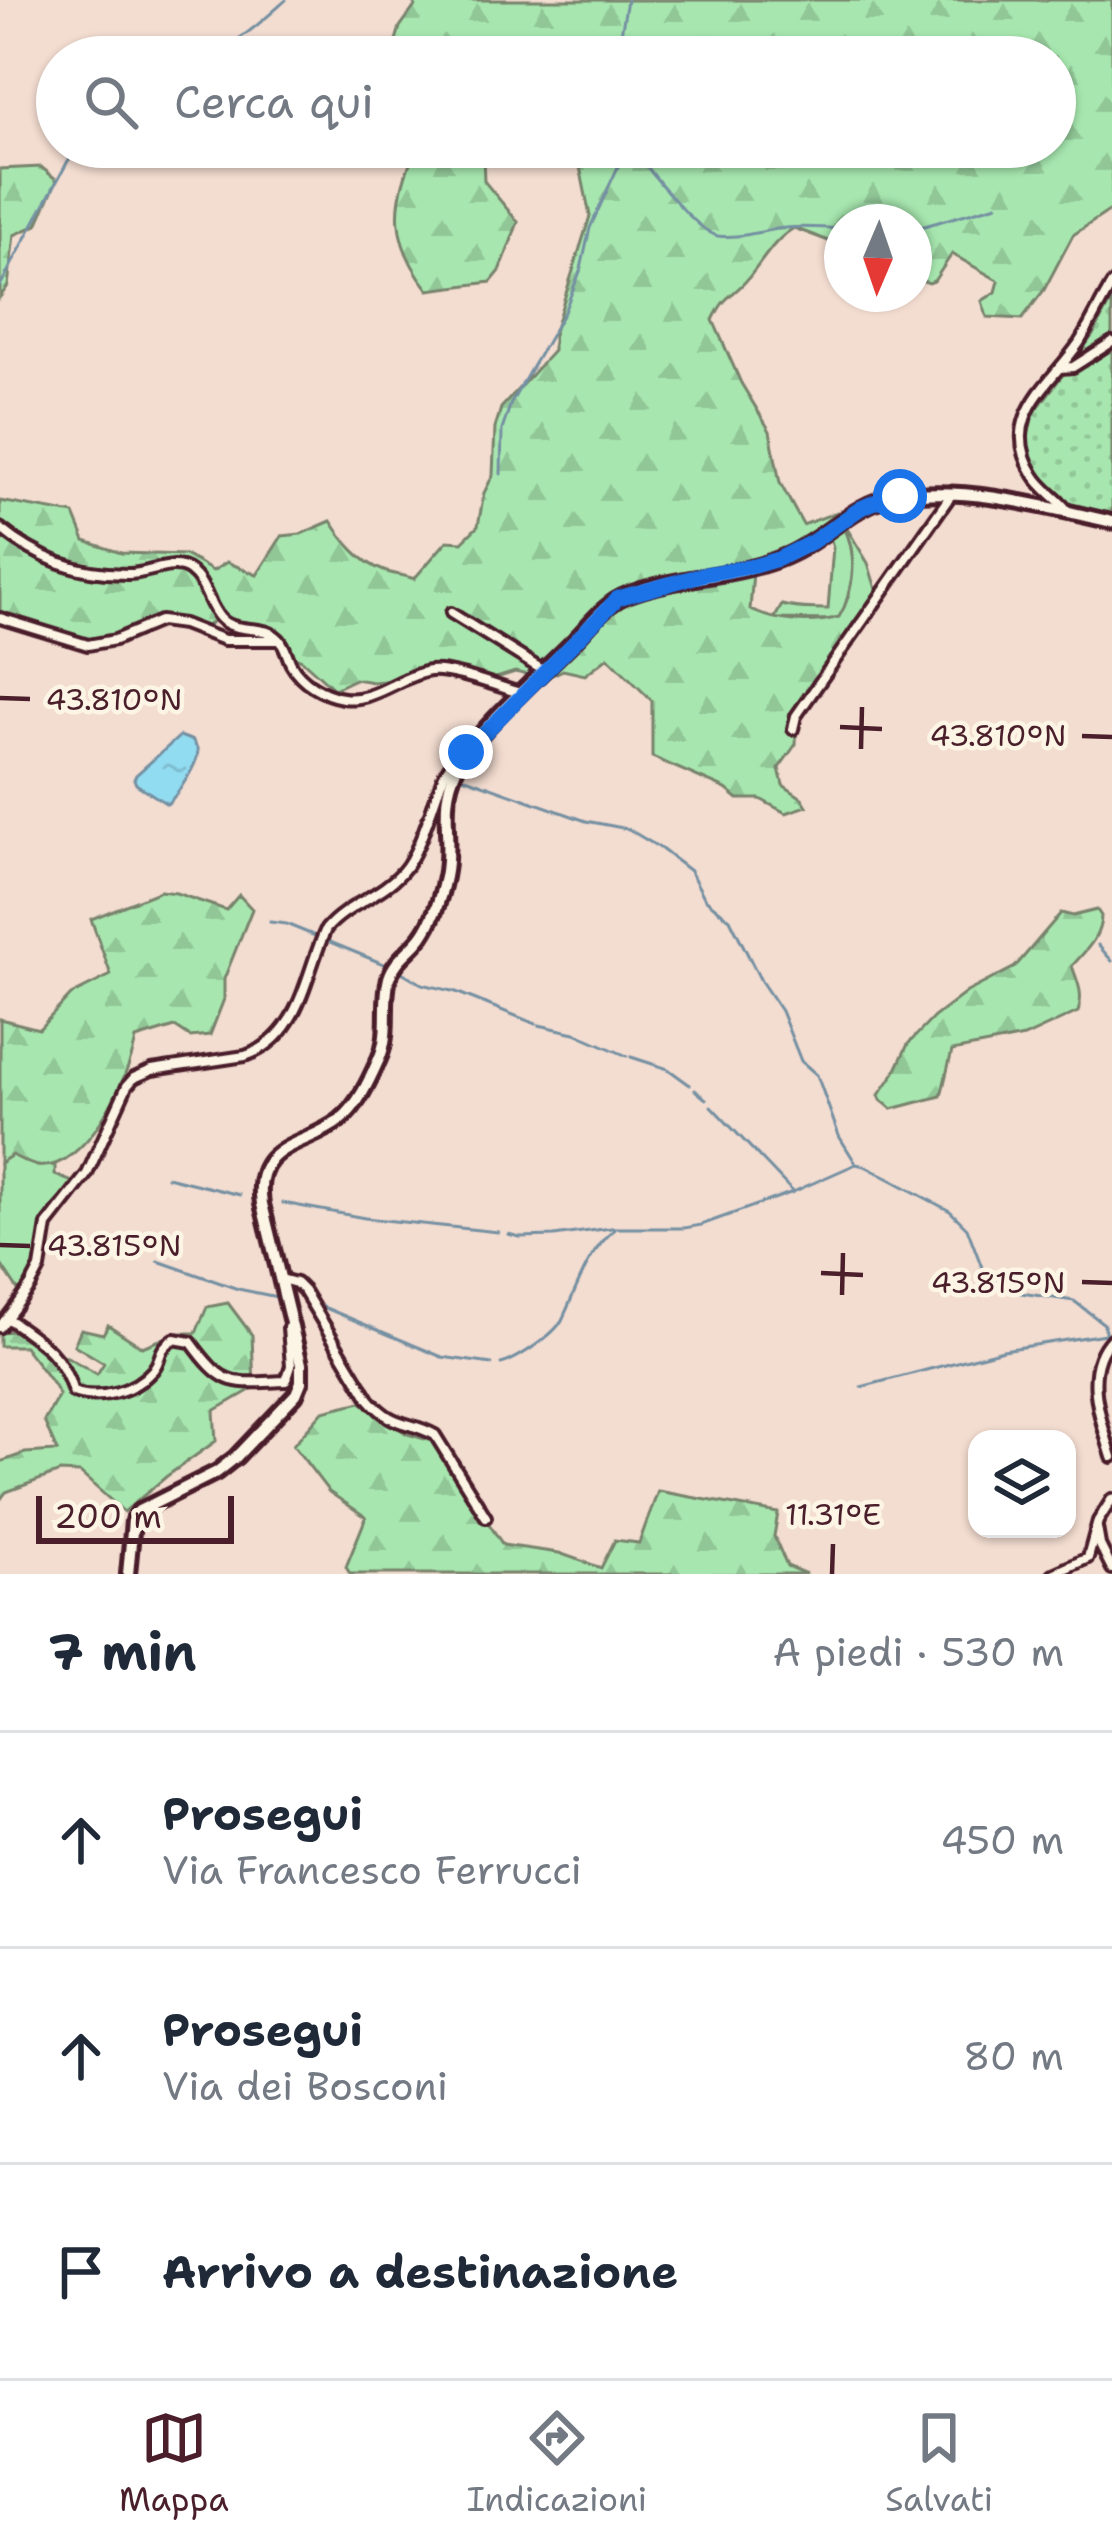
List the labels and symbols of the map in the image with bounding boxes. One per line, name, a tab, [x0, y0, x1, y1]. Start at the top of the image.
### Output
north arrow	[824, 204, 932, 312]
route start	[873, 469, 927, 523]
text: 43.810°N	[46, 679, 182, 720]
text: 43.810°N	[930, 715, 1066, 756]
route end	[439, 725, 493, 779]
text: 43.815°N	[47, 1225, 181, 1266]
text: 43.815°N	[931, 1262, 1065, 1303]
scale bar	[36, 1490, 234, 1543]
text: 11.31°E	[785, 1494, 881, 1535]

